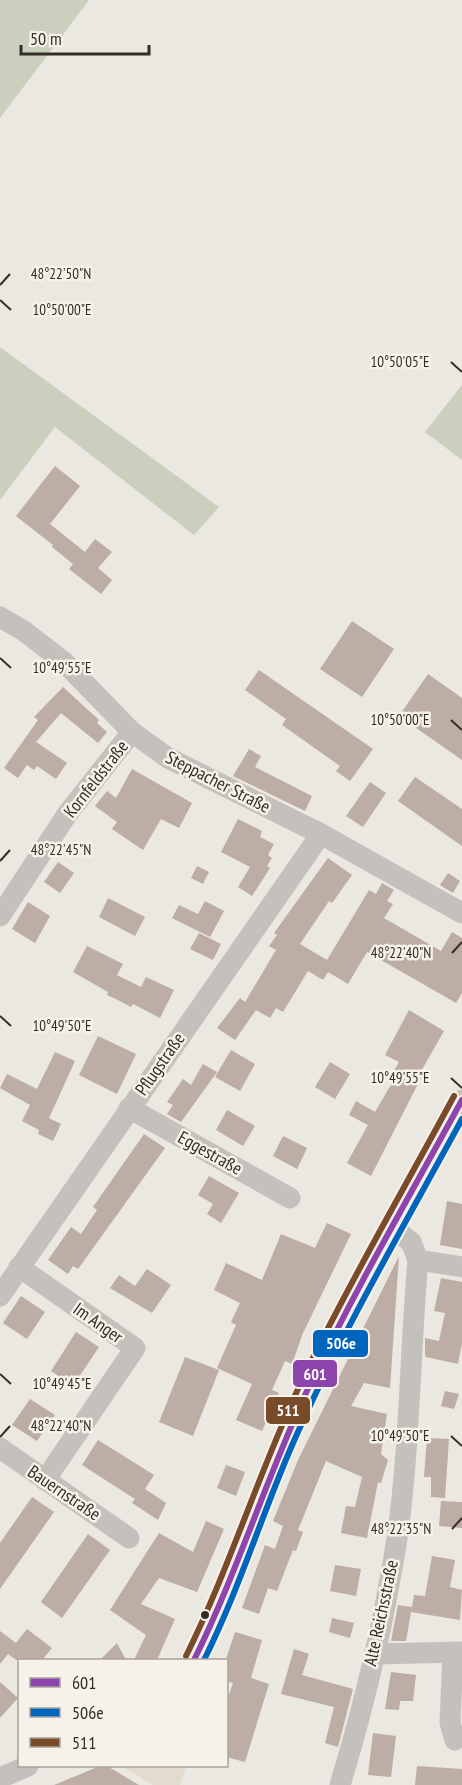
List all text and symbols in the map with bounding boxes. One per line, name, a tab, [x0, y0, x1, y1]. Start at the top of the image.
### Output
scale bar	[21, 18, 148, 56]
text: 50 m	[30, 27, 62, 50]
text: 48°22'50"N	[31, 264, 91, 283]
text: 10°50'00"E	[32, 300, 92, 319]
text: 10°50'05"E	[370, 352, 430, 371]
text: 10°49'55"E	[32, 658, 92, 677]
text: 10°50'00"E	[370, 710, 430, 729]
street label: Kornfeldstraße	[58, 735, 133, 822]
street label: Steppacher Straße	[162, 745, 274, 818]
text: 48°22'45"N	[31, 840, 91, 859]
text: 48°22'40"N	[371, 943, 431, 962]
text: 10°49'50"E	[32, 1016, 92, 1035]
street label: Pflugstraße	[130, 1028, 190, 1100]
text: 10°49'55"E	[370, 1068, 430, 1087]
street label: Eggestraße	[174, 1126, 246, 1180]
street label: Im Anger	[69, 1297, 128, 1348]
line badge: 506e	[312, 1329, 369, 1358]
text: 506e	[326, 1333, 356, 1353]
line badge: 601	[292, 1359, 338, 1388]
text: 601	[304, 1364, 326, 1384]
text: 10°49'45"E	[32, 1374, 92, 1393]
line badge: 511	[265, 1396, 311, 1425]
text: 511	[277, 1400, 299, 1420]
text: 48°22'40"N	[31, 1416, 91, 1435]
text: 10°49'50"E	[370, 1426, 430, 1445]
street label: Bauernstraße	[23, 1460, 105, 1525]
text: 48°22'35"N	[371, 1519, 431, 1538]
street label: Alte Reichsstraße	[358, 1558, 403, 1668]
unlabelled marker	[199, 1609, 211, 1621]
legend	[18, 1659, 228, 1767]
text: 601	[72, 1671, 96, 1694]
text: 506e	[72, 1701, 104, 1724]
text: 511	[72, 1731, 96, 1754]

